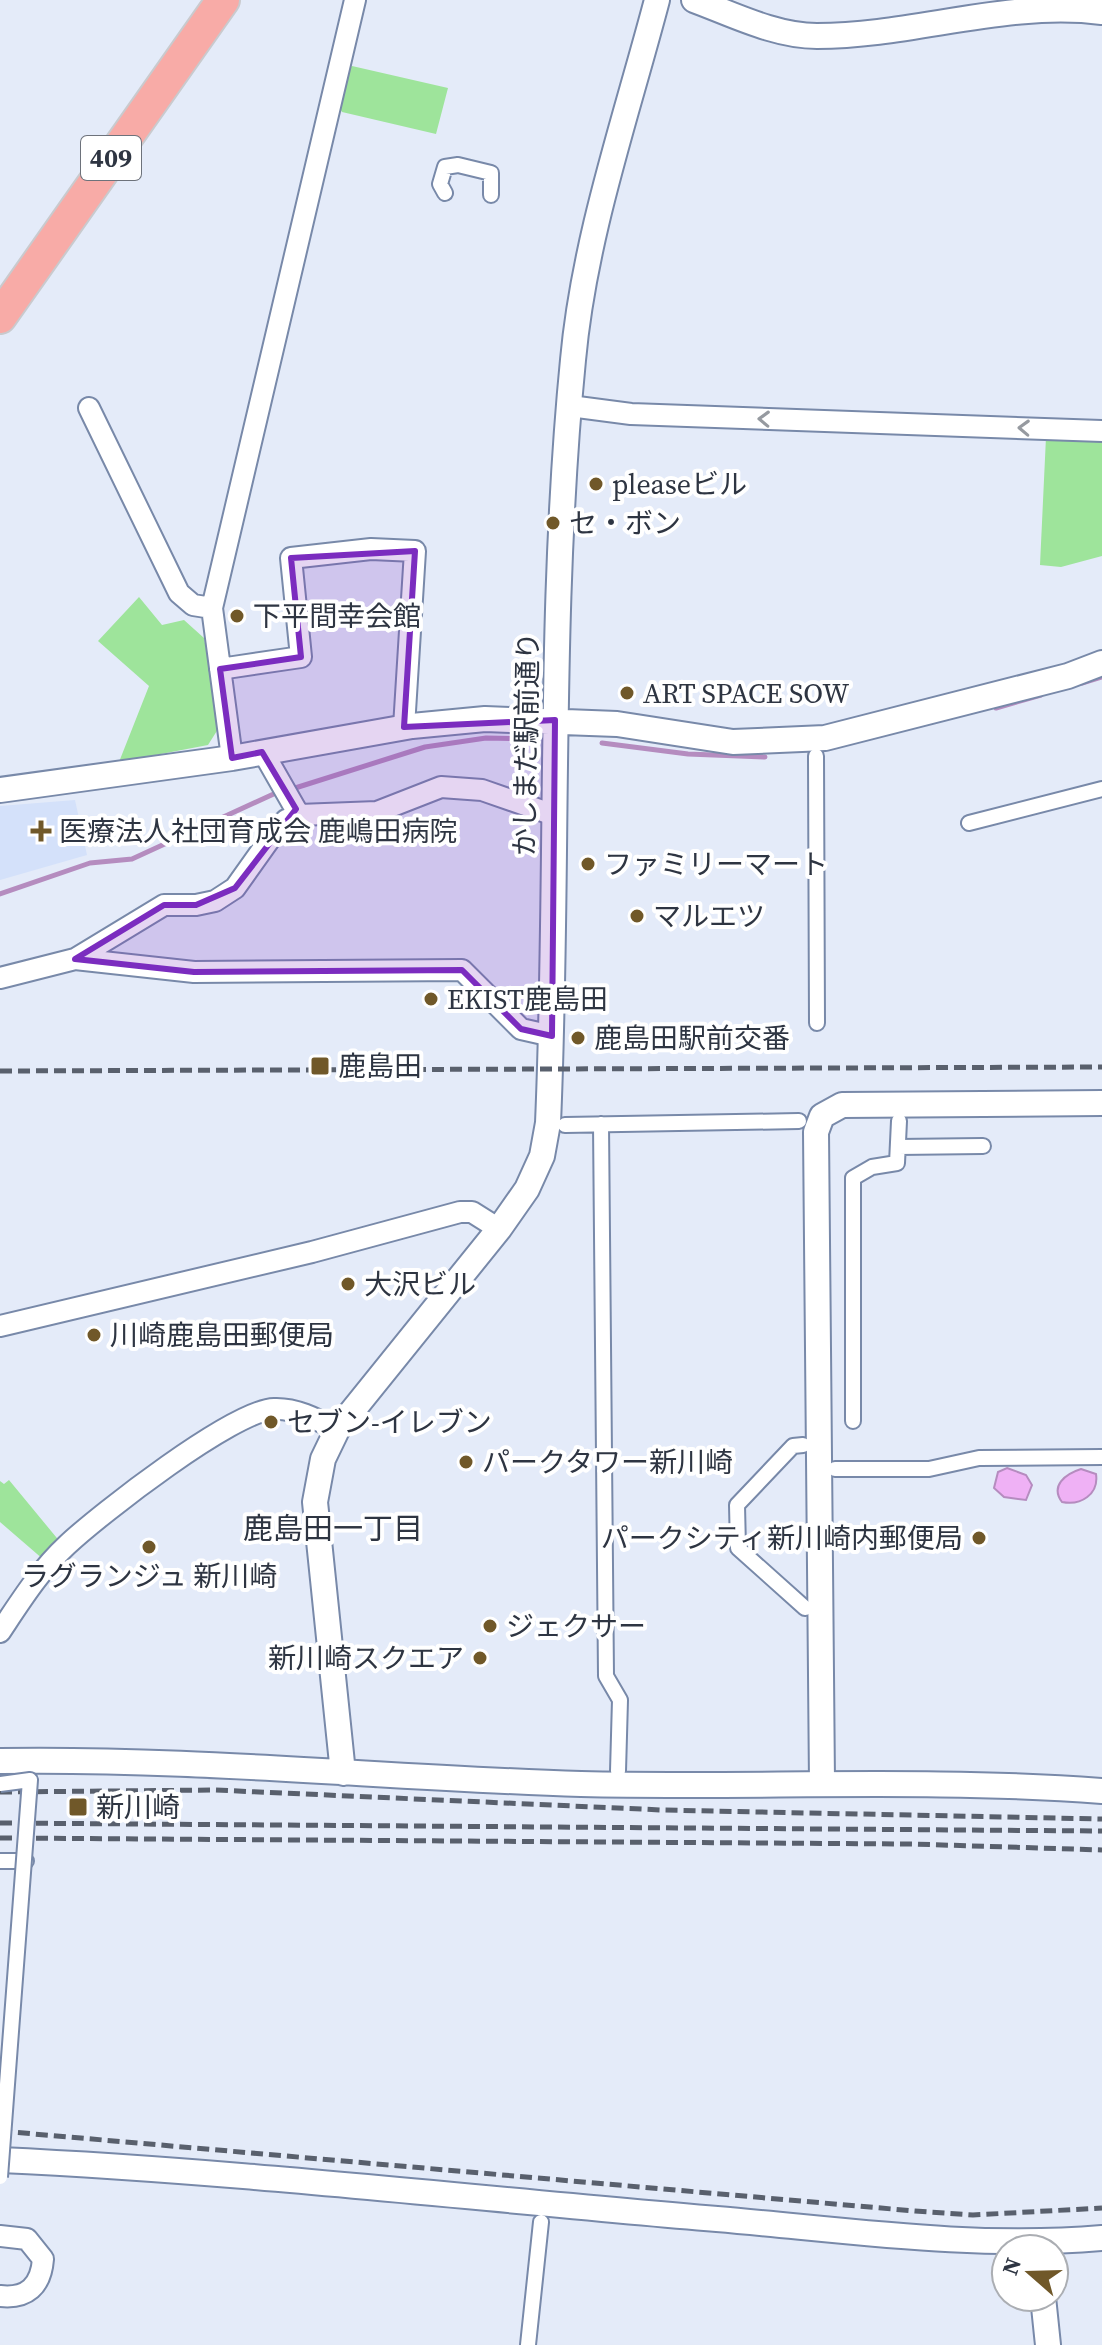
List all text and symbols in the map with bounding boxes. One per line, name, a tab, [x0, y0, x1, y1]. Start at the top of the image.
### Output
road number: 409	[81, 136, 141, 180]
one-way arrow	[757, 410, 770, 427]
one-way arrow	[1017, 419, 1030, 436]
place label: pleaseビル	[612, 465, 747, 503]
marker: pleaseビル	[587, 475, 605, 493]
place label: セ・ボン	[569, 504, 681, 542]
marker: セ・ボン	[544, 514, 562, 532]
place label: 下平間幸会館	[253, 597, 421, 635]
marker: 下平間幸会館	[228, 607, 246, 625]
street label: かしまだ駅前通り	[505, 632, 547, 856]
place label: ART SPACE SOW	[643, 674, 849, 712]
marker: ART SPACE SOW	[618, 684, 636, 702]
place label: 医療法人社団育成会 鹿嶋田病院	[59, 812, 458, 850]
marker: 医療法人社団育成会 鹿嶋田病院	[30, 820, 52, 842]
place label: ファミリーマート	[604, 845, 828, 883]
marker: ファミリーマート	[579, 855, 597, 873]
place label: マルエツ	[653, 897, 765, 935]
marker: マルエツ	[628, 907, 646, 925]
place label: EKIST鹿島田	[447, 980, 608, 1018]
marker: EKIST鹿島田	[422, 990, 440, 1008]
place label: 鹿島田駅前交番	[594, 1019, 790, 1057]
marker: 鹿島田駅前交番	[569, 1029, 587, 1047]
place label: 鹿島田	[338, 1047, 422, 1085]
marker: 鹿島田	[309, 1055, 331, 1077]
place label: 大沢ビル	[364, 1265, 476, 1303]
marker: 大沢ビル	[339, 1275, 357, 1293]
place label: 川崎鹿島田郵便局	[110, 1316, 334, 1354]
marker: 川崎鹿島田郵便局	[85, 1326, 103, 1344]
place label: セブン-イレブン	[287, 1403, 492, 1441]
marker: セブン-イレブン	[262, 1413, 280, 1431]
place label: パークタワー新川崎	[482, 1443, 733, 1481]
marker: パークタワー新川崎	[457, 1453, 475, 1471]
district label: 鹿島田一丁目	[243, 1508, 423, 1549]
place label: パークシティ新川崎内郵便局	[601, 1519, 963, 1557]
marker: パークシティ新川崎内郵便局	[970, 1529, 988, 1547]
marker: ラグランジュ 新川崎	[140, 1538, 158, 1556]
place label: ラグランジュ 新川崎	[21, 1557, 277, 1595]
place label: ジェクサー	[506, 1607, 646, 1645]
marker: ジェクサー	[481, 1617, 499, 1635]
place label: 新川崎スクエア	[268, 1639, 464, 1677]
marker: 新川崎スクエア	[471, 1649, 489, 1667]
place label: 新川崎	[96, 1788, 180, 1826]
marker: 新川崎	[67, 1796, 89, 1818]
north arrow	[990, 2233, 1070, 2313]
text: N	[994, 2253, 1028, 2279]

